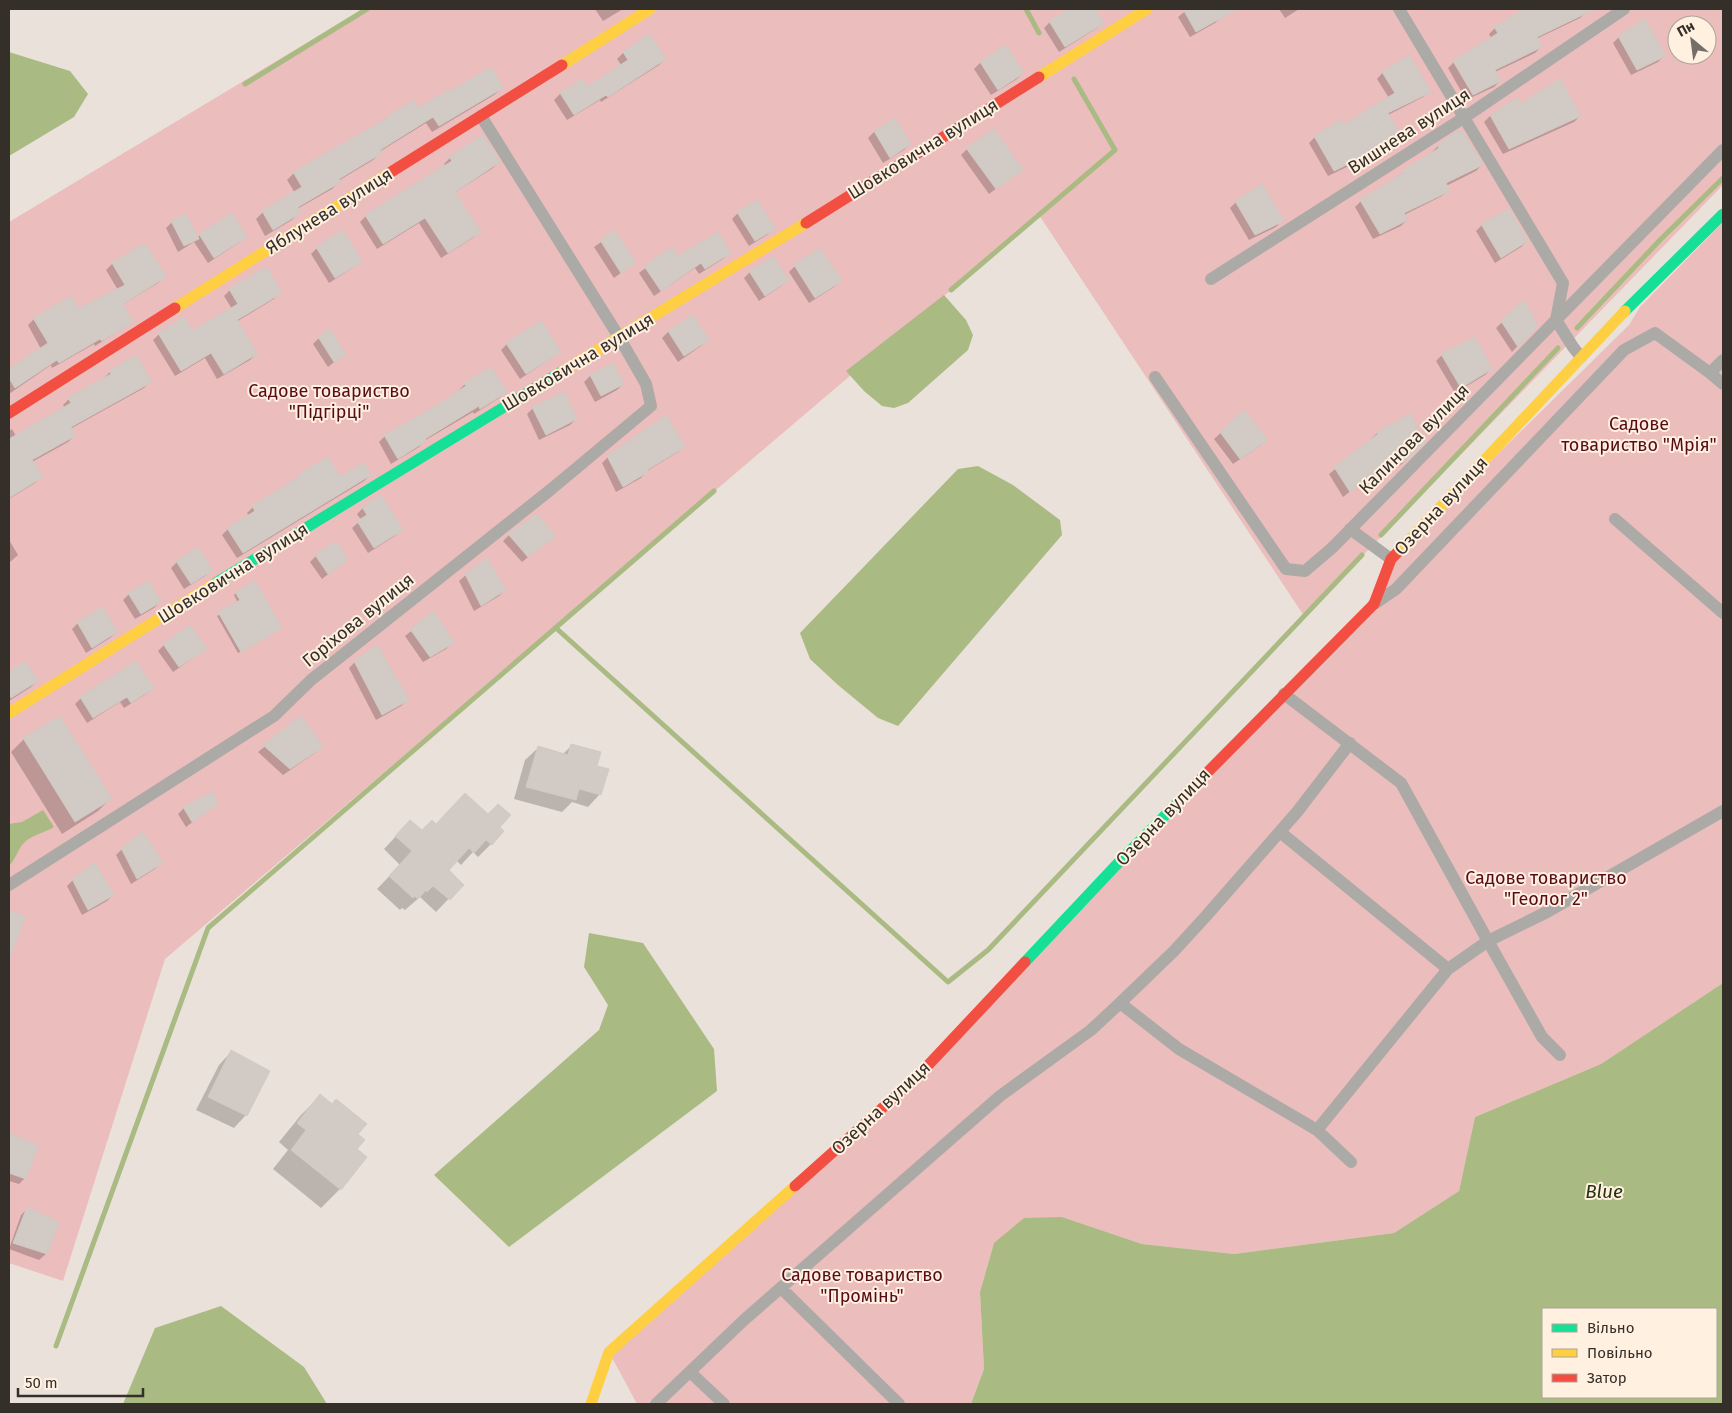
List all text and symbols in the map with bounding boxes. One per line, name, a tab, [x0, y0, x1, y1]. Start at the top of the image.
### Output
north arrow	[1667, 15, 1717, 65]
text: Пн	[1674, 17, 1698, 41]
street label: Вишнева вулиця	[1344, 83, 1474, 179]
street label: Шовковична вулиця	[844, 94, 1002, 204]
street label: Яблунева вулиця	[261, 163, 397, 259]
street label: Шовковична вулиця	[498, 308, 658, 416]
street label: Калинова вулиця	[1354, 379, 1474, 499]
park label: Садове товариство "Підгірці"	[248, 380, 410, 423]
park label: Садове товариство "Мрія"	[1561, 413, 1717, 456]
street label: Озерна вулиця	[1390, 452, 1492, 560]
street label: Шовковична вулиця	[154, 518, 312, 628]
street label: Горіхова вулиця	[298, 568, 418, 672]
street label: Озерна вулиця	[1111, 764, 1215, 870]
park label: Садове товариство "Геолог 2"	[1465, 867, 1627, 910]
street label: Озерна вулиця	[827, 1057, 935, 1159]
water label: Blue	[1585, 1180, 1623, 1203]
park label: Садове товариство "Промінь"	[781, 1264, 943, 1307]
legend	[1542, 1308, 1717, 1398]
text: Вільно	[1587, 1319, 1634, 1337]
text: Повільно	[1587, 1344, 1653, 1362]
scale bar	[18, 1366, 142, 1398]
text: Затор	[1587, 1369, 1627, 1387]
text: 50 m	[25, 1374, 58, 1392]

